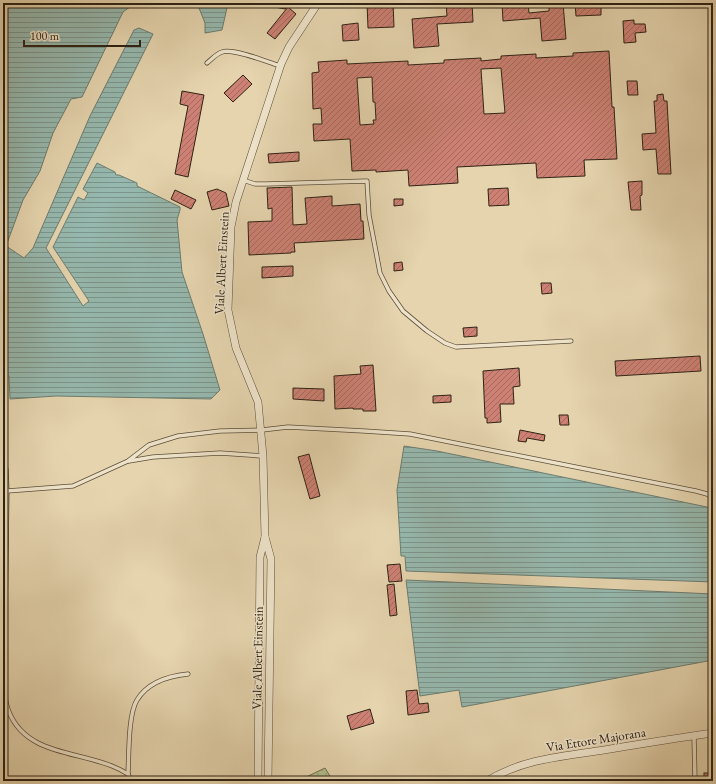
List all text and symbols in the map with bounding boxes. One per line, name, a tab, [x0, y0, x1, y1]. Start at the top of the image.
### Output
scale bar	[24, 22, 140, 48]
text: 100 m	[30, 28, 60, 44]
street label: Viale Albert Einstein	[210, 211, 233, 315]
street label: Viale Albert Einstein	[248, 606, 267, 710]
street label: Via Ettore Majorana	[545, 723, 648, 756]

